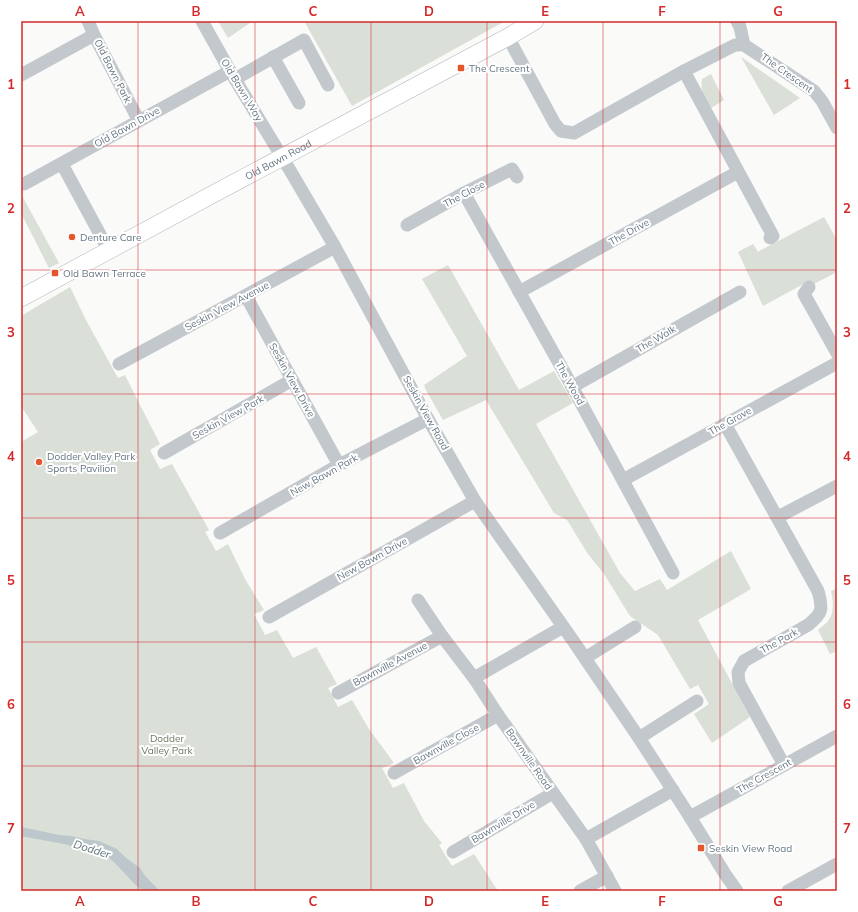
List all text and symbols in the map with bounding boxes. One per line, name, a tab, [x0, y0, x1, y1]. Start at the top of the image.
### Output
text: A	[75, 3, 85, 19]
text: B	[192, 3, 201, 19]
text: C	[309, 3, 318, 19]
text: D	[424, 3, 434, 19]
text: E	[541, 3, 549, 19]
text: F	[658, 3, 666, 19]
text: G	[773, 3, 783, 19]
street label: Old Bawn Park	[91, 37, 135, 106]
street label: The Crescent	[759, 50, 816, 96]
street label: Old Bawn Way	[218, 56, 266, 124]
place label: The Crescent	[469, 62, 530, 75]
marker: The Crescent	[456, 63, 466, 73]
text: 1	[7, 76, 15, 92]
text: 1	[843, 76, 851, 92]
street label: Old Bawn Drive	[92, 104, 162, 150]
street label: Old Bawn Road	[243, 137, 313, 182]
street label: The Close	[441, 178, 487, 210]
text: 2	[7, 200, 15, 216]
text: 2	[843, 200, 851, 216]
street label: The Drive	[607, 216, 651, 248]
place label: Denture Care	[80, 231, 141, 244]
marker: Denture Care	[67, 232, 77, 242]
place label: Old Bawn Terrace	[63, 267, 146, 280]
marker: Old Bawn Terrace	[50, 268, 60, 278]
street label: Seskin View Avenue	[183, 278, 271, 334]
street label: The Walk	[634, 322, 679, 356]
text: 3	[7, 324, 15, 340]
text: 3	[843, 324, 851, 340]
street label: Seskin View Drive	[266, 341, 318, 419]
street label: The Wood	[553, 359, 587, 407]
street label: Seskin View Road	[400, 373, 452, 453]
street label: Seskin View Park	[190, 392, 267, 442]
street label: The Grove	[706, 404, 754, 438]
text: 4	[7, 448, 15, 464]
text: 4	[843, 448, 851, 464]
place label: Dodder Valley Park Sports Pavilion	[47, 450, 136, 475]
street label: New Bawn Park	[288, 451, 361, 499]
marker: Dodder Valley Park Sports Pavilion	[34, 457, 44, 467]
street label: New Bawn Drive	[335, 534, 409, 584]
text: 5	[7, 572, 15, 588]
text: 5	[843, 572, 851, 588]
street label: The Park	[758, 625, 801, 657]
street label: Bawnville Avenue	[350, 639, 430, 689]
text: 6	[7, 696, 15, 712]
text: 6	[843, 696, 851, 712]
street label: Bawnville Close	[411, 721, 481, 767]
street label: Bawnville Road	[503, 726, 555, 792]
park label: Dodder Valley Park	[141, 732, 194, 757]
street label: The Crescent	[734, 755, 794, 796]
street label: Bawnville Drive	[469, 798, 537, 846]
text: 7	[7, 820, 15, 836]
text: 7	[843, 820, 851, 836]
water label: Dodder	[72, 837, 113, 861]
place label: Seskin View Road	[709, 842, 792, 855]
marker: Seskin View Road	[696, 843, 706, 853]
text: A	[75, 893, 85, 909]
text: B	[192, 893, 201, 909]
text: C	[309, 893, 318, 909]
text: D	[424, 893, 434, 909]
text: E	[541, 893, 549, 909]
text: F	[658, 893, 666, 909]
text: G	[773, 893, 783, 909]

